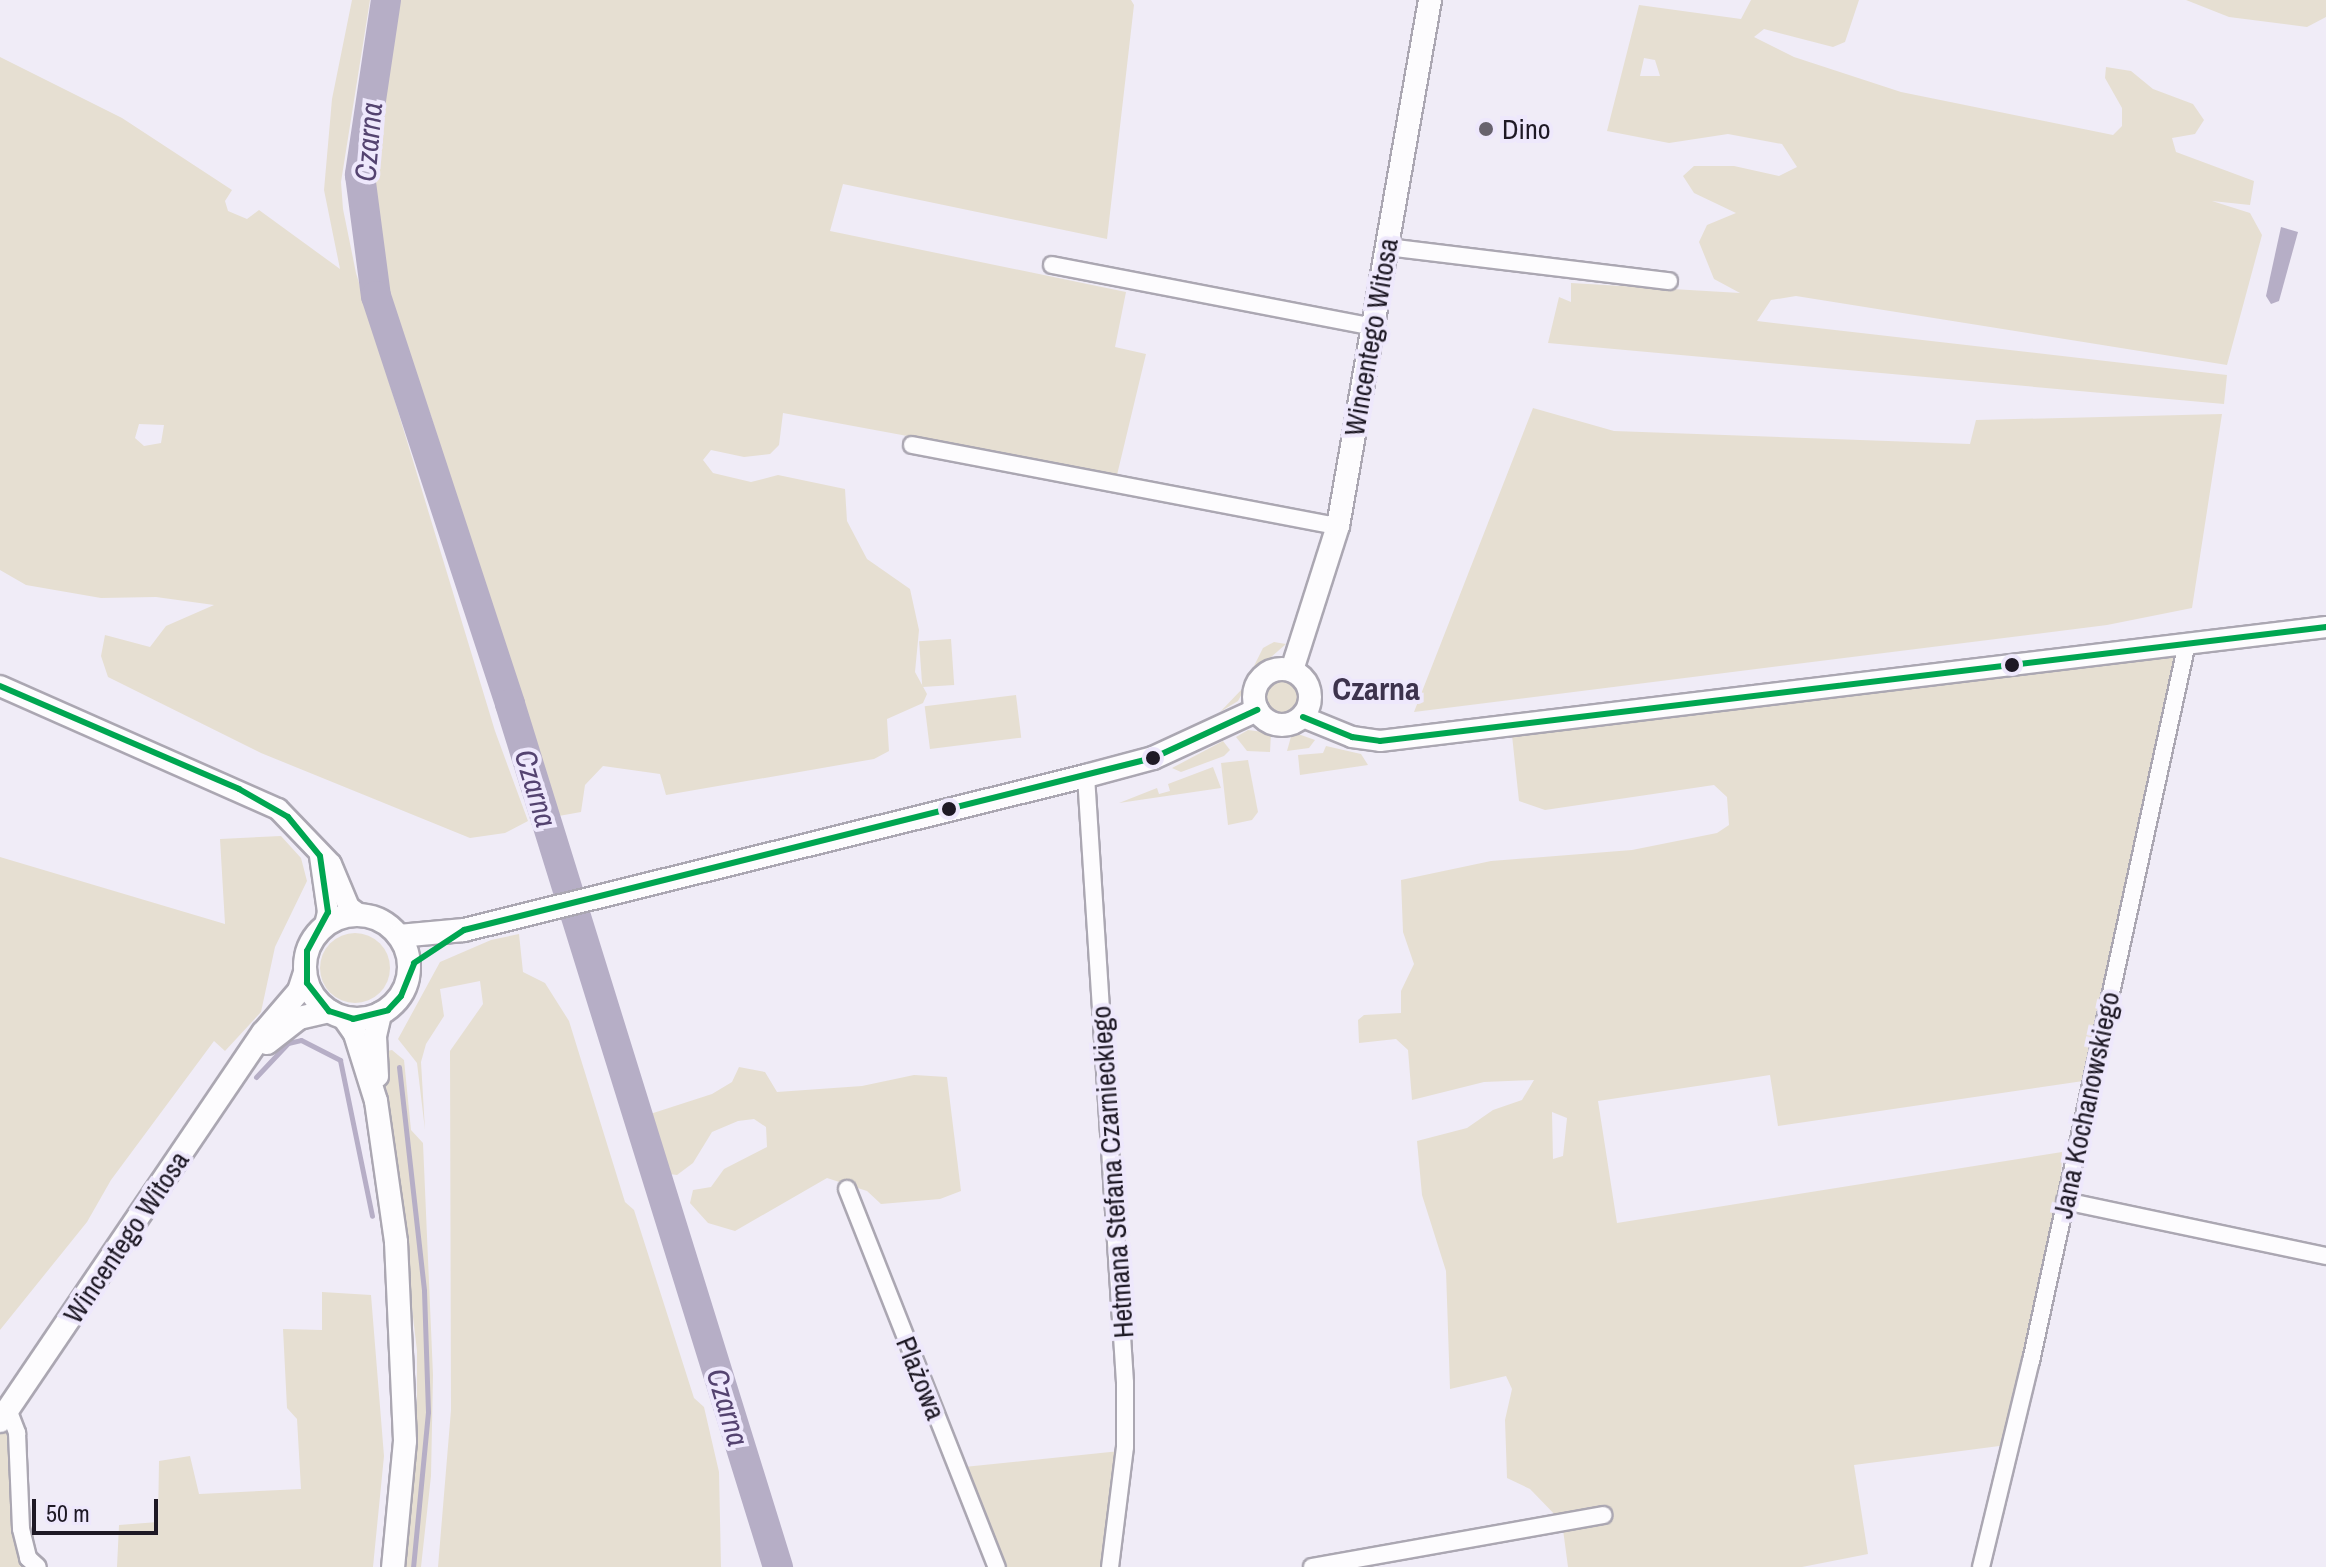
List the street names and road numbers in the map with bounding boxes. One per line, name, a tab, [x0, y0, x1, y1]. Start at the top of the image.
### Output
street label: Wincentego Witosa	[1337, 235, 1405, 439]
street label: Jana Kochanowskiego	[2046, 989, 2126, 1221]
street label: Hetmana Stefana Czarnieckiego	[1084, 1005, 1140, 1339]
street label: Wincentego Witosa	[56, 1145, 196, 1329]
street label: Plażowa	[889, 1331, 953, 1425]

